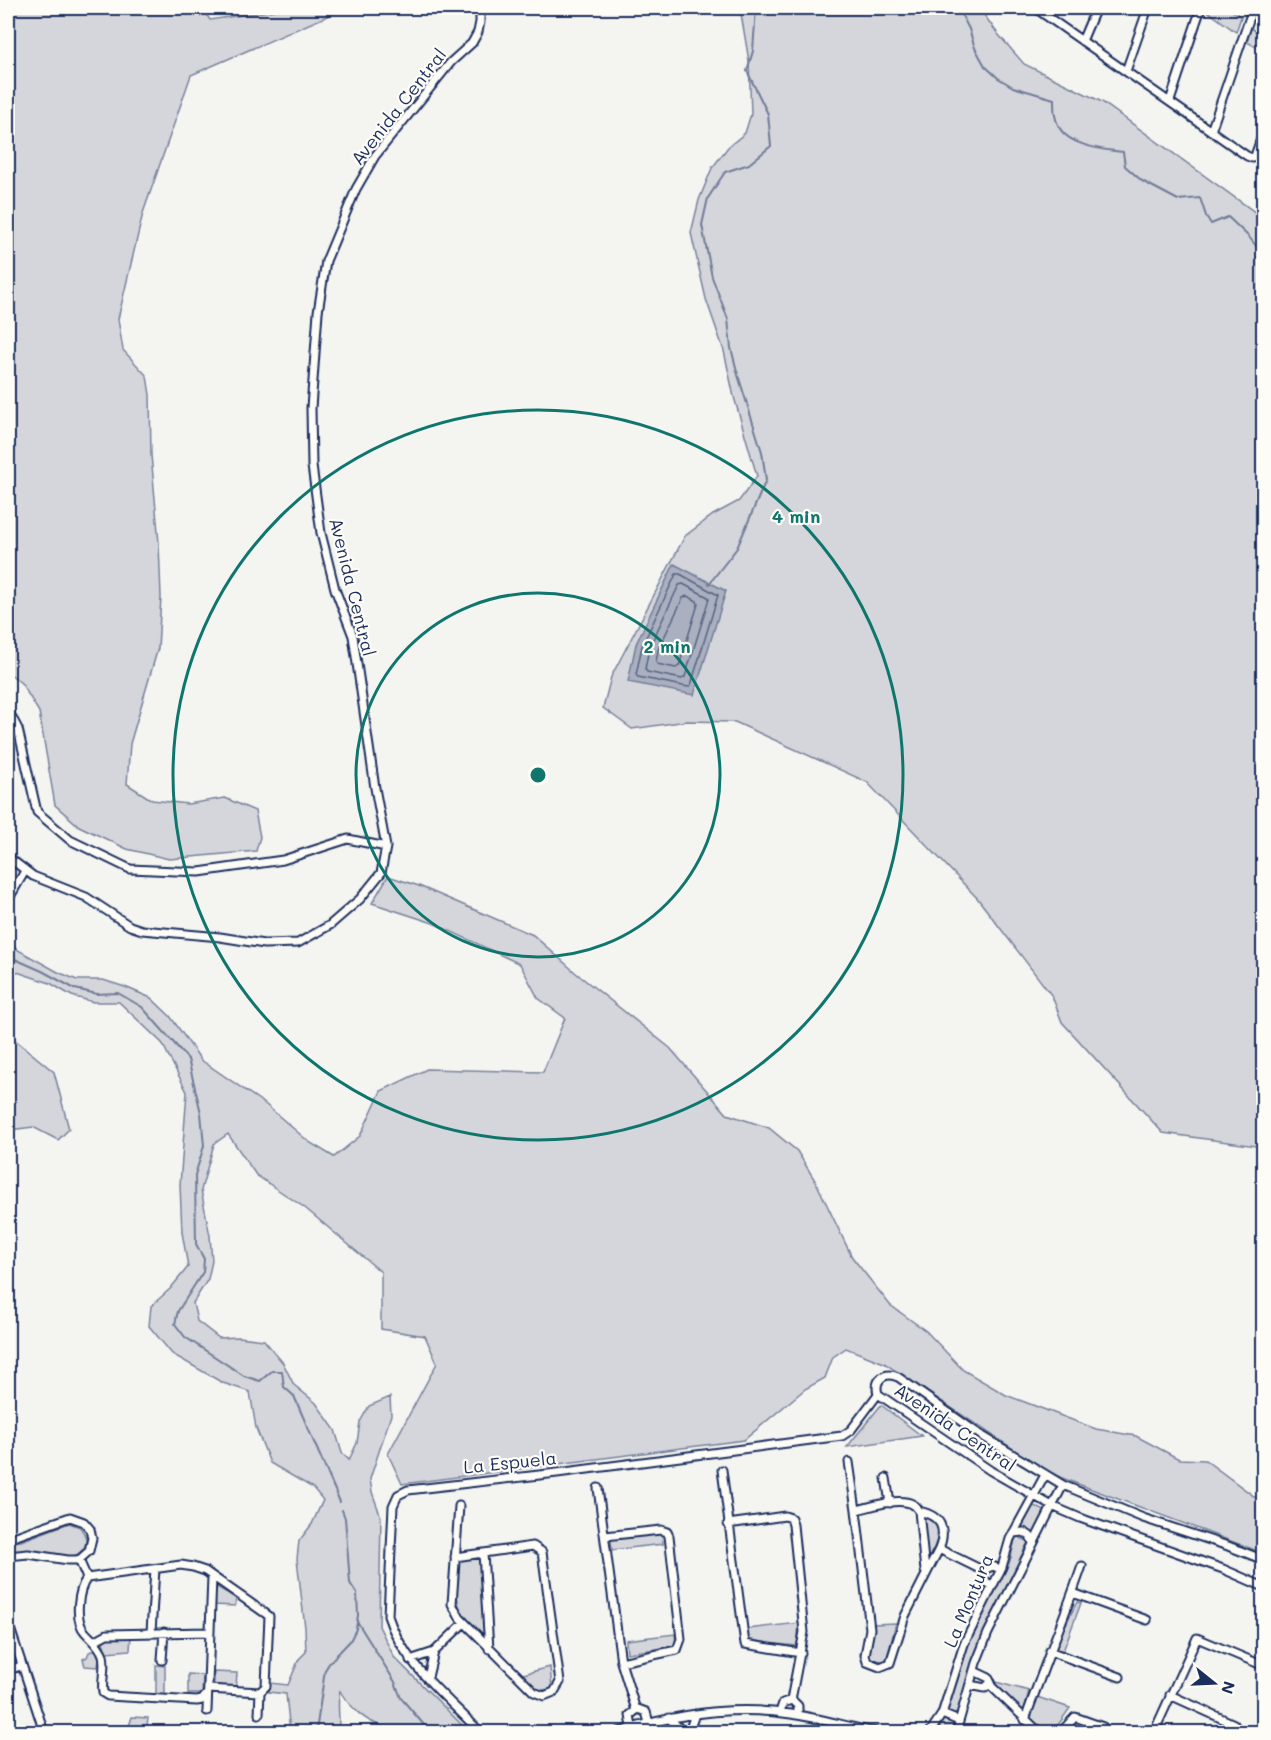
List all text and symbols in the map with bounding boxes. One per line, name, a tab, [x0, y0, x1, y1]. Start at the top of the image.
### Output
street label: Avenida Central	[345, 43, 451, 170]
text: 4 min	[772, 504, 820, 528]
street label: Avenida Central	[324, 515, 382, 658]
text: 2 min	[643, 634, 691, 658]
centre of rings	[528, 765, 548, 785]
street label: Avenida Central	[890, 1378, 1021, 1477]
street label: La Espuela	[462, 1445, 558, 1479]
street label: La Montura	[938, 1550, 999, 1651]
north arrow	[1184, 1653, 1244, 1713]
text: N	[1217, 1679, 1241, 1697]

